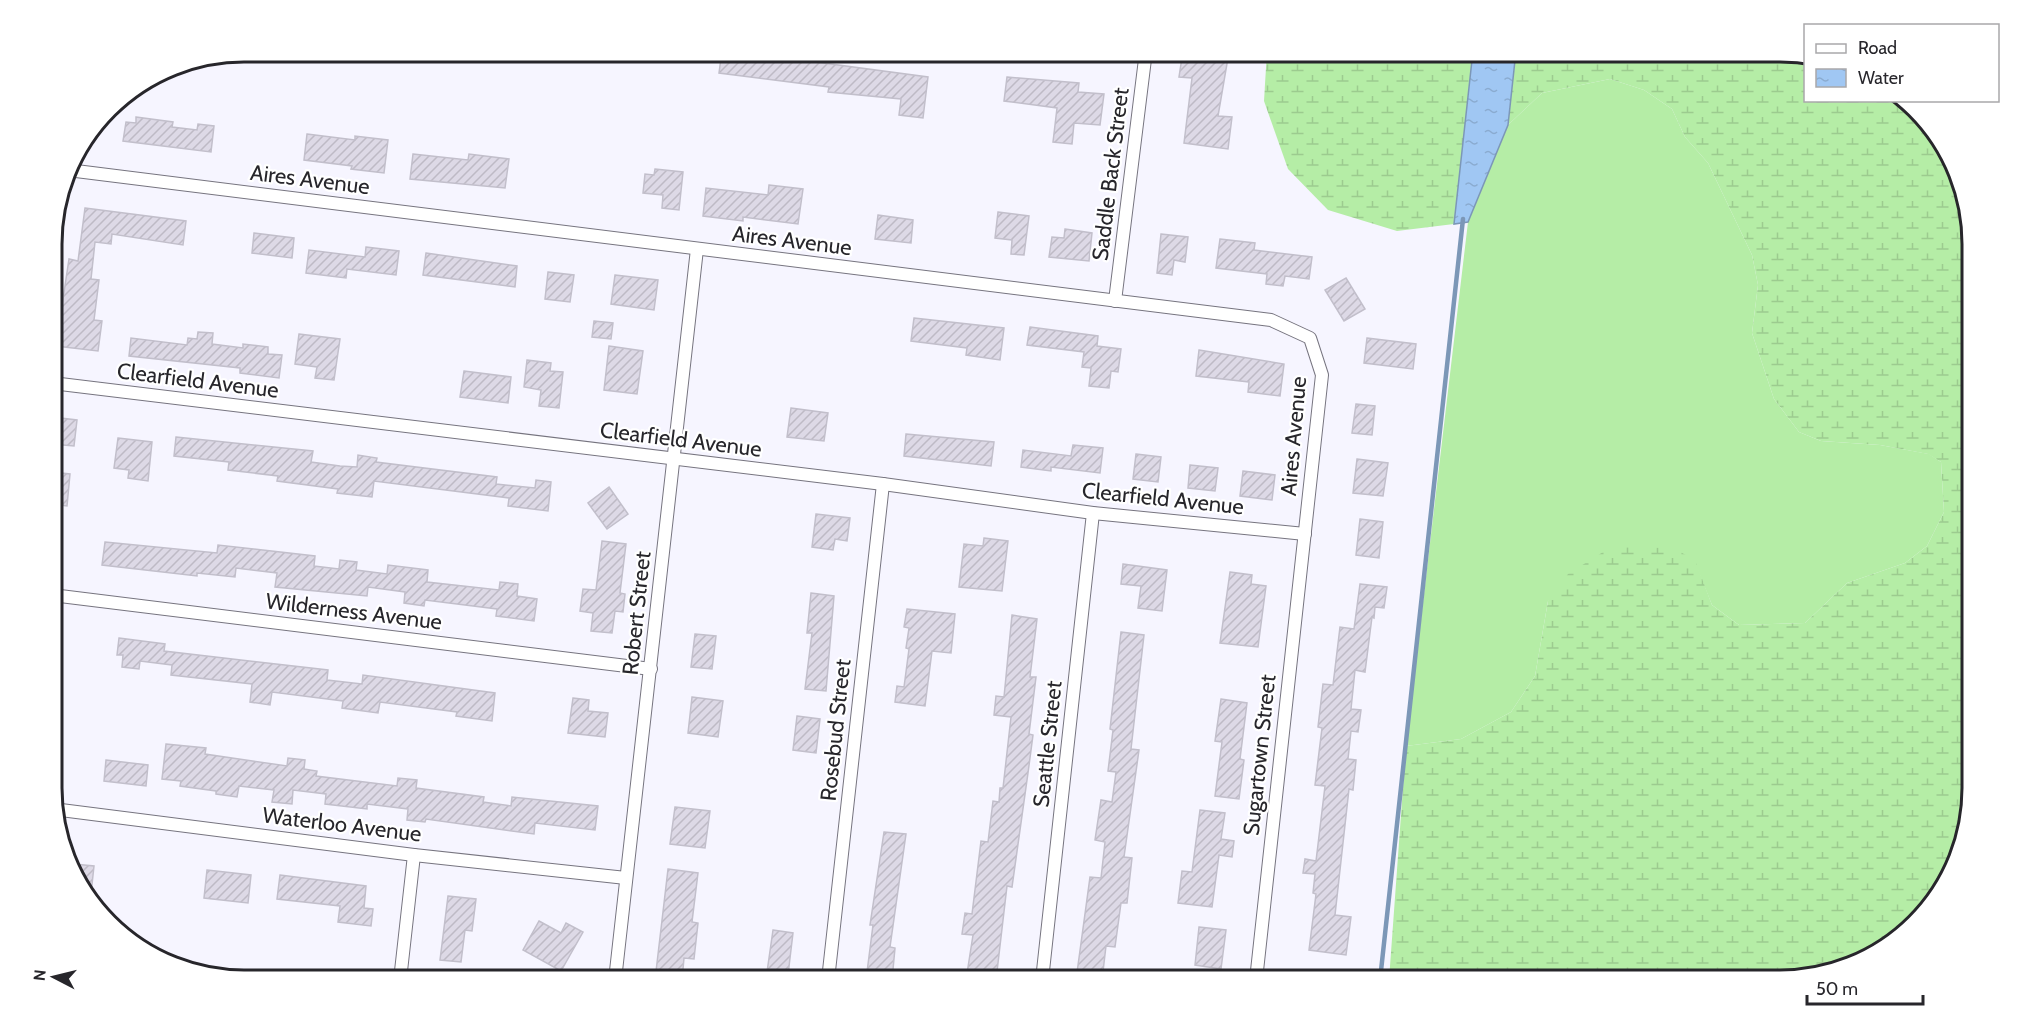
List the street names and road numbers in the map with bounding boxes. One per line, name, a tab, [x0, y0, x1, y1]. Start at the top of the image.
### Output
street label: Saddle Back Street	[1086, 85, 1135, 262]
street label: Aires Avenue	[249, 159, 371, 200]
street label: Aires Avenue	[731, 220, 853, 261]
street label: Clearfield Avenue	[116, 357, 280, 404]
street label: Aires Avenue	[1275, 375, 1312, 497]
street label: Clearfield Avenue	[599, 416, 763, 463]
street label: Clearfield Avenue	[1081, 477, 1245, 520]
street label: Robert Street	[617, 549, 656, 676]
street label: Wilderness Avenue	[264, 587, 444, 636]
street label: Rosebud Street	[815, 657, 856, 802]
street label: Sugartown Street	[1238, 673, 1281, 837]
street label: Seattle Street	[1027, 679, 1068, 809]
street label: Waterloo Avenue	[261, 801, 423, 848]

